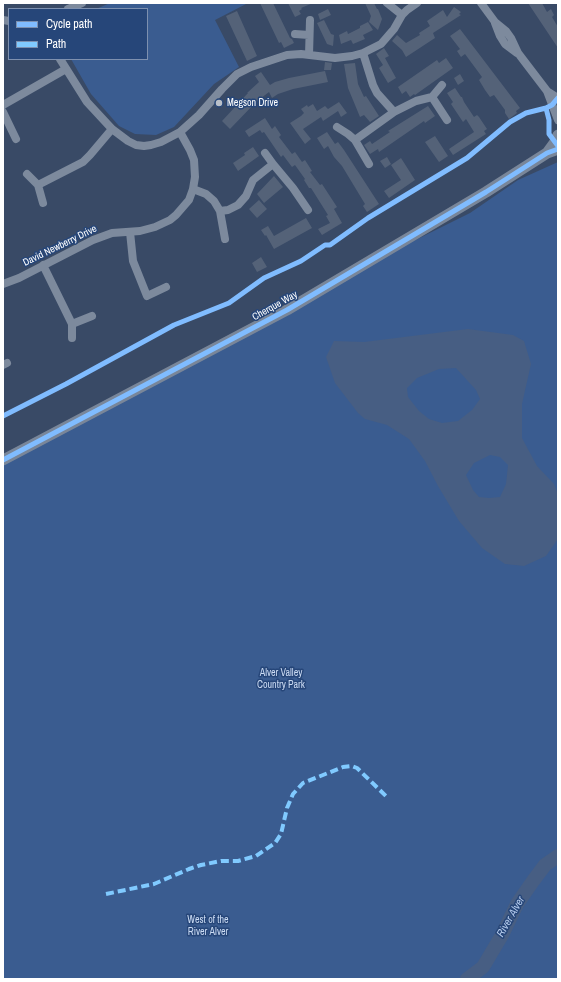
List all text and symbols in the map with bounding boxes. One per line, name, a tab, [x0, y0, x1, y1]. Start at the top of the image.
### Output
legend	[8, 8, 148, 60]
text: Cycle path	[46, 16, 93, 32]
text: Path	[46, 36, 66, 52]
place label: Megson Drive	[227, 97, 278, 109]
marker: Megson Drive	[214, 98, 224, 108]
street label: David Newberry Drive	[21, 223, 99, 269]
street label: Cherque Way	[250, 289, 300, 323]
park label: Alver Valley Country Park	[257, 667, 305, 690]
water label: River Alver	[494, 894, 528, 940]
park label: West of the River Alver	[187, 914, 229, 938]

